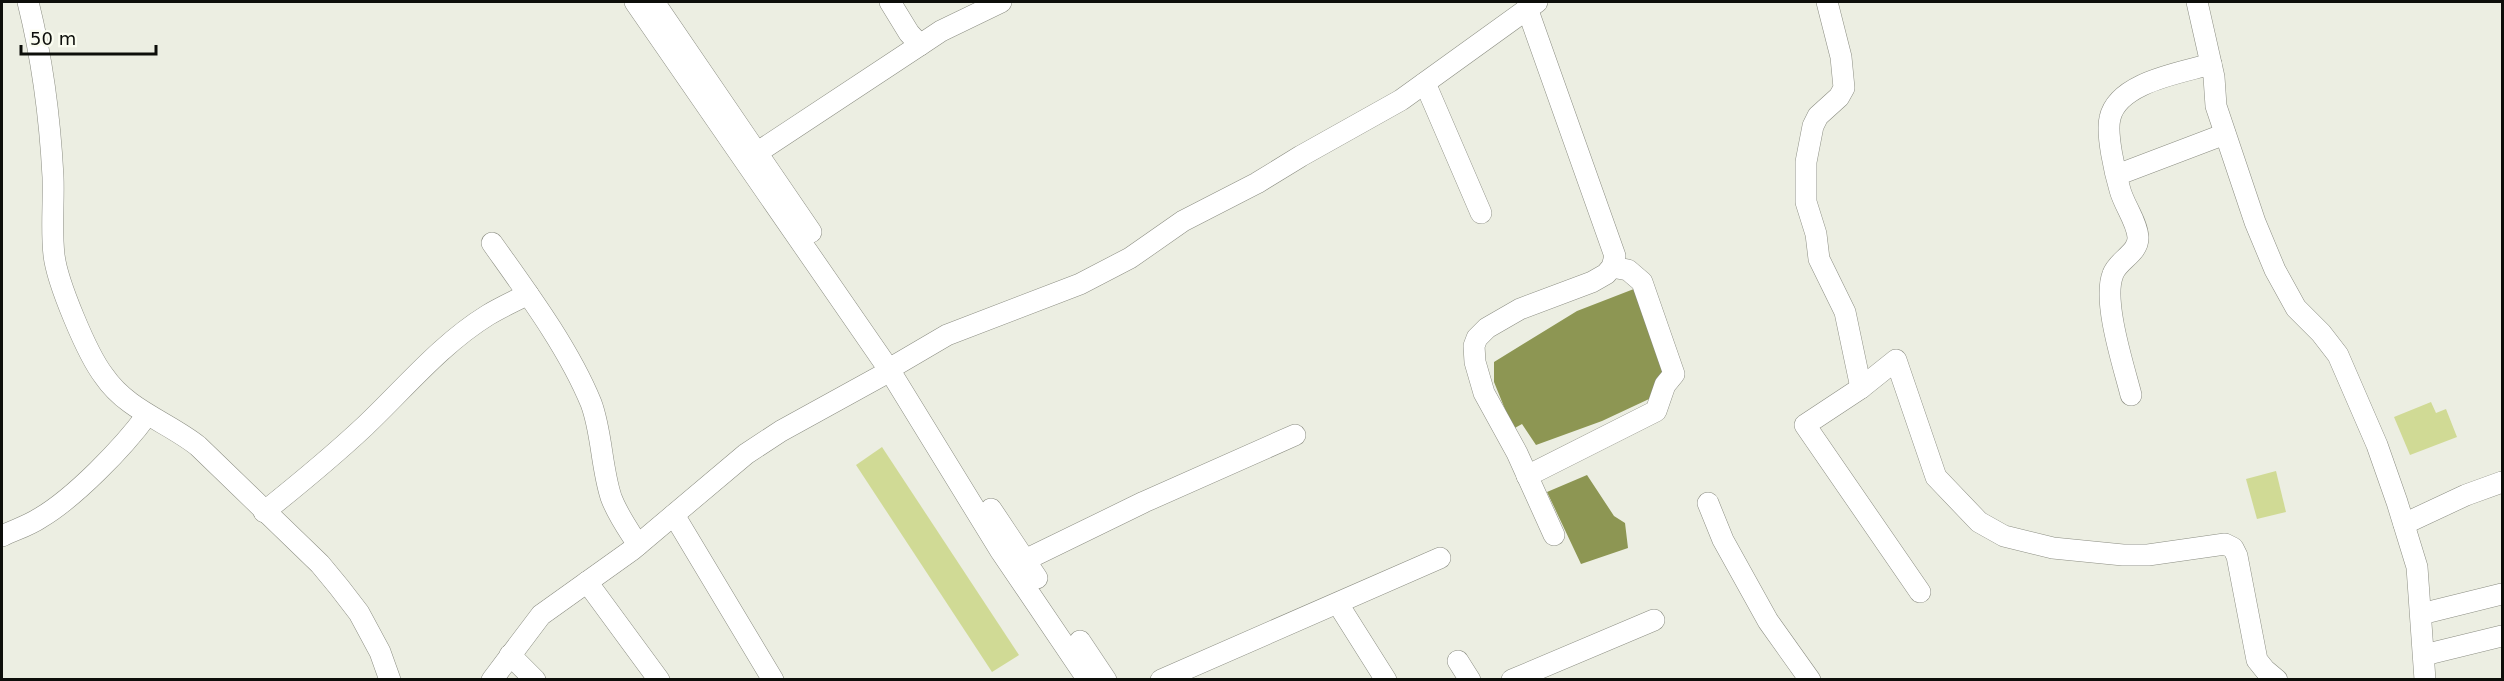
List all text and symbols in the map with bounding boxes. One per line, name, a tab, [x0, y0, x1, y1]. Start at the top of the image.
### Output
scale bar	[21, 18, 156, 56]
text: 50 m	[30, 28, 76, 49]

